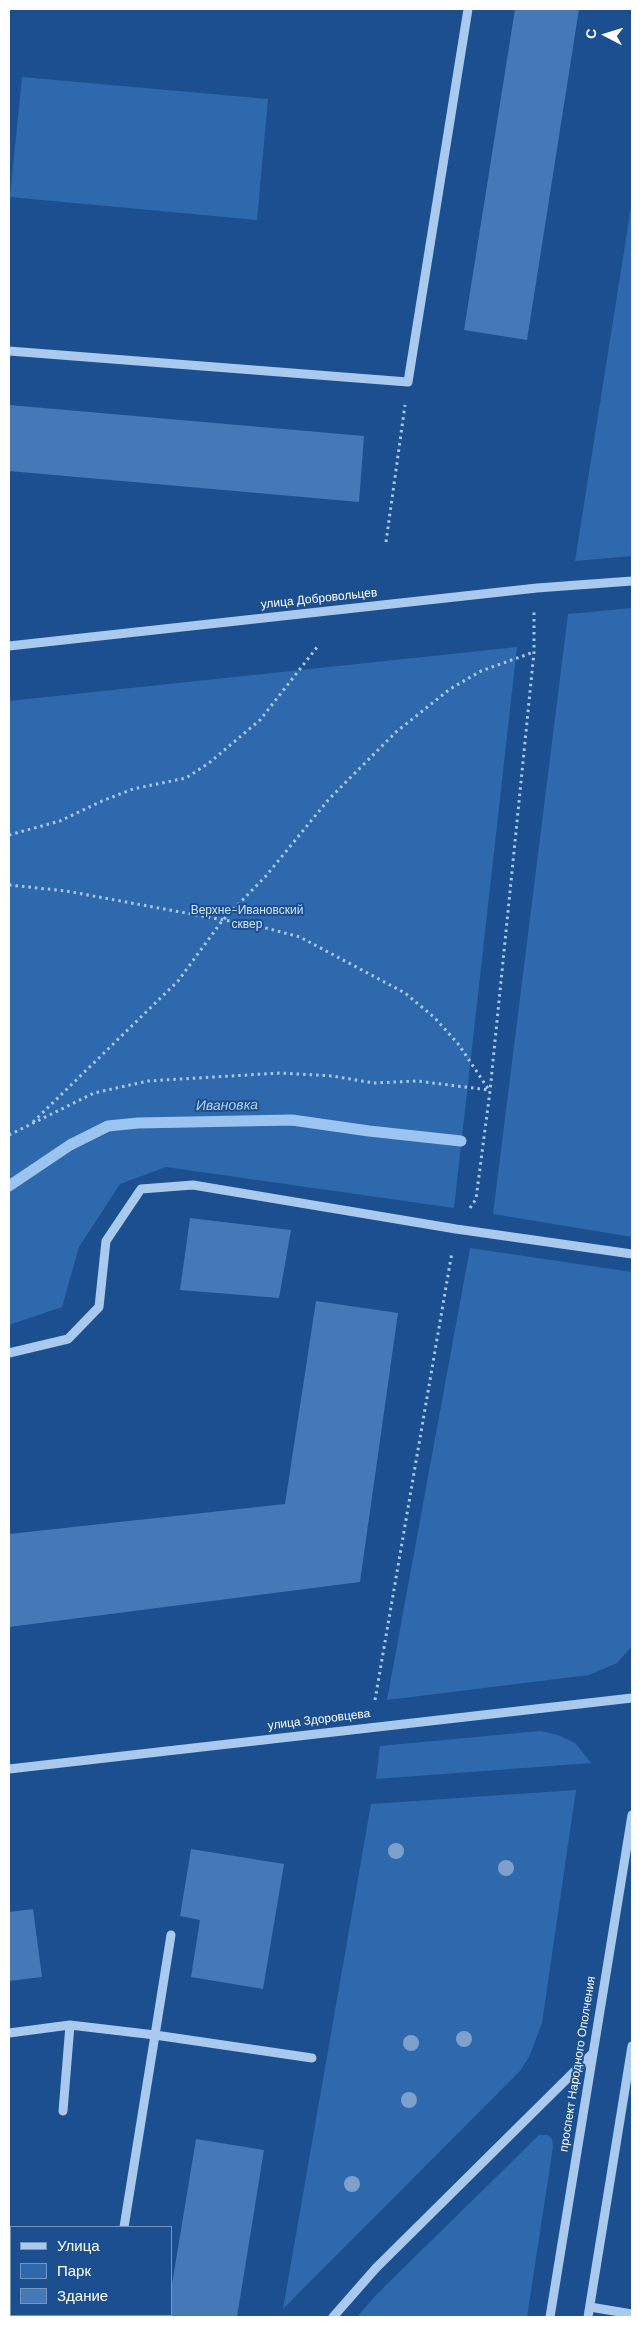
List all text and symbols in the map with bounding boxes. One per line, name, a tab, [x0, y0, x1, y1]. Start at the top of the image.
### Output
north arrow	[581, 10, 631, 60]
text: С	[582, 28, 600, 40]
street label: улица Добровольцев	[260, 586, 378, 612]
park label: Верхне-Ивановский сквер	[191, 904, 303, 932]
water label: Ивановка	[196, 1097, 258, 1115]
street label: улица Здоровцева	[267, 1707, 371, 1733]
street label: проспект Народного Ополчения	[557, 1975, 599, 2153]
legend	[10, 2226, 172, 2316]
text: Улица	[57, 2236, 100, 2256]
text: Парк	[57, 2261, 91, 2281]
text: Здание	[57, 2286, 108, 2306]

